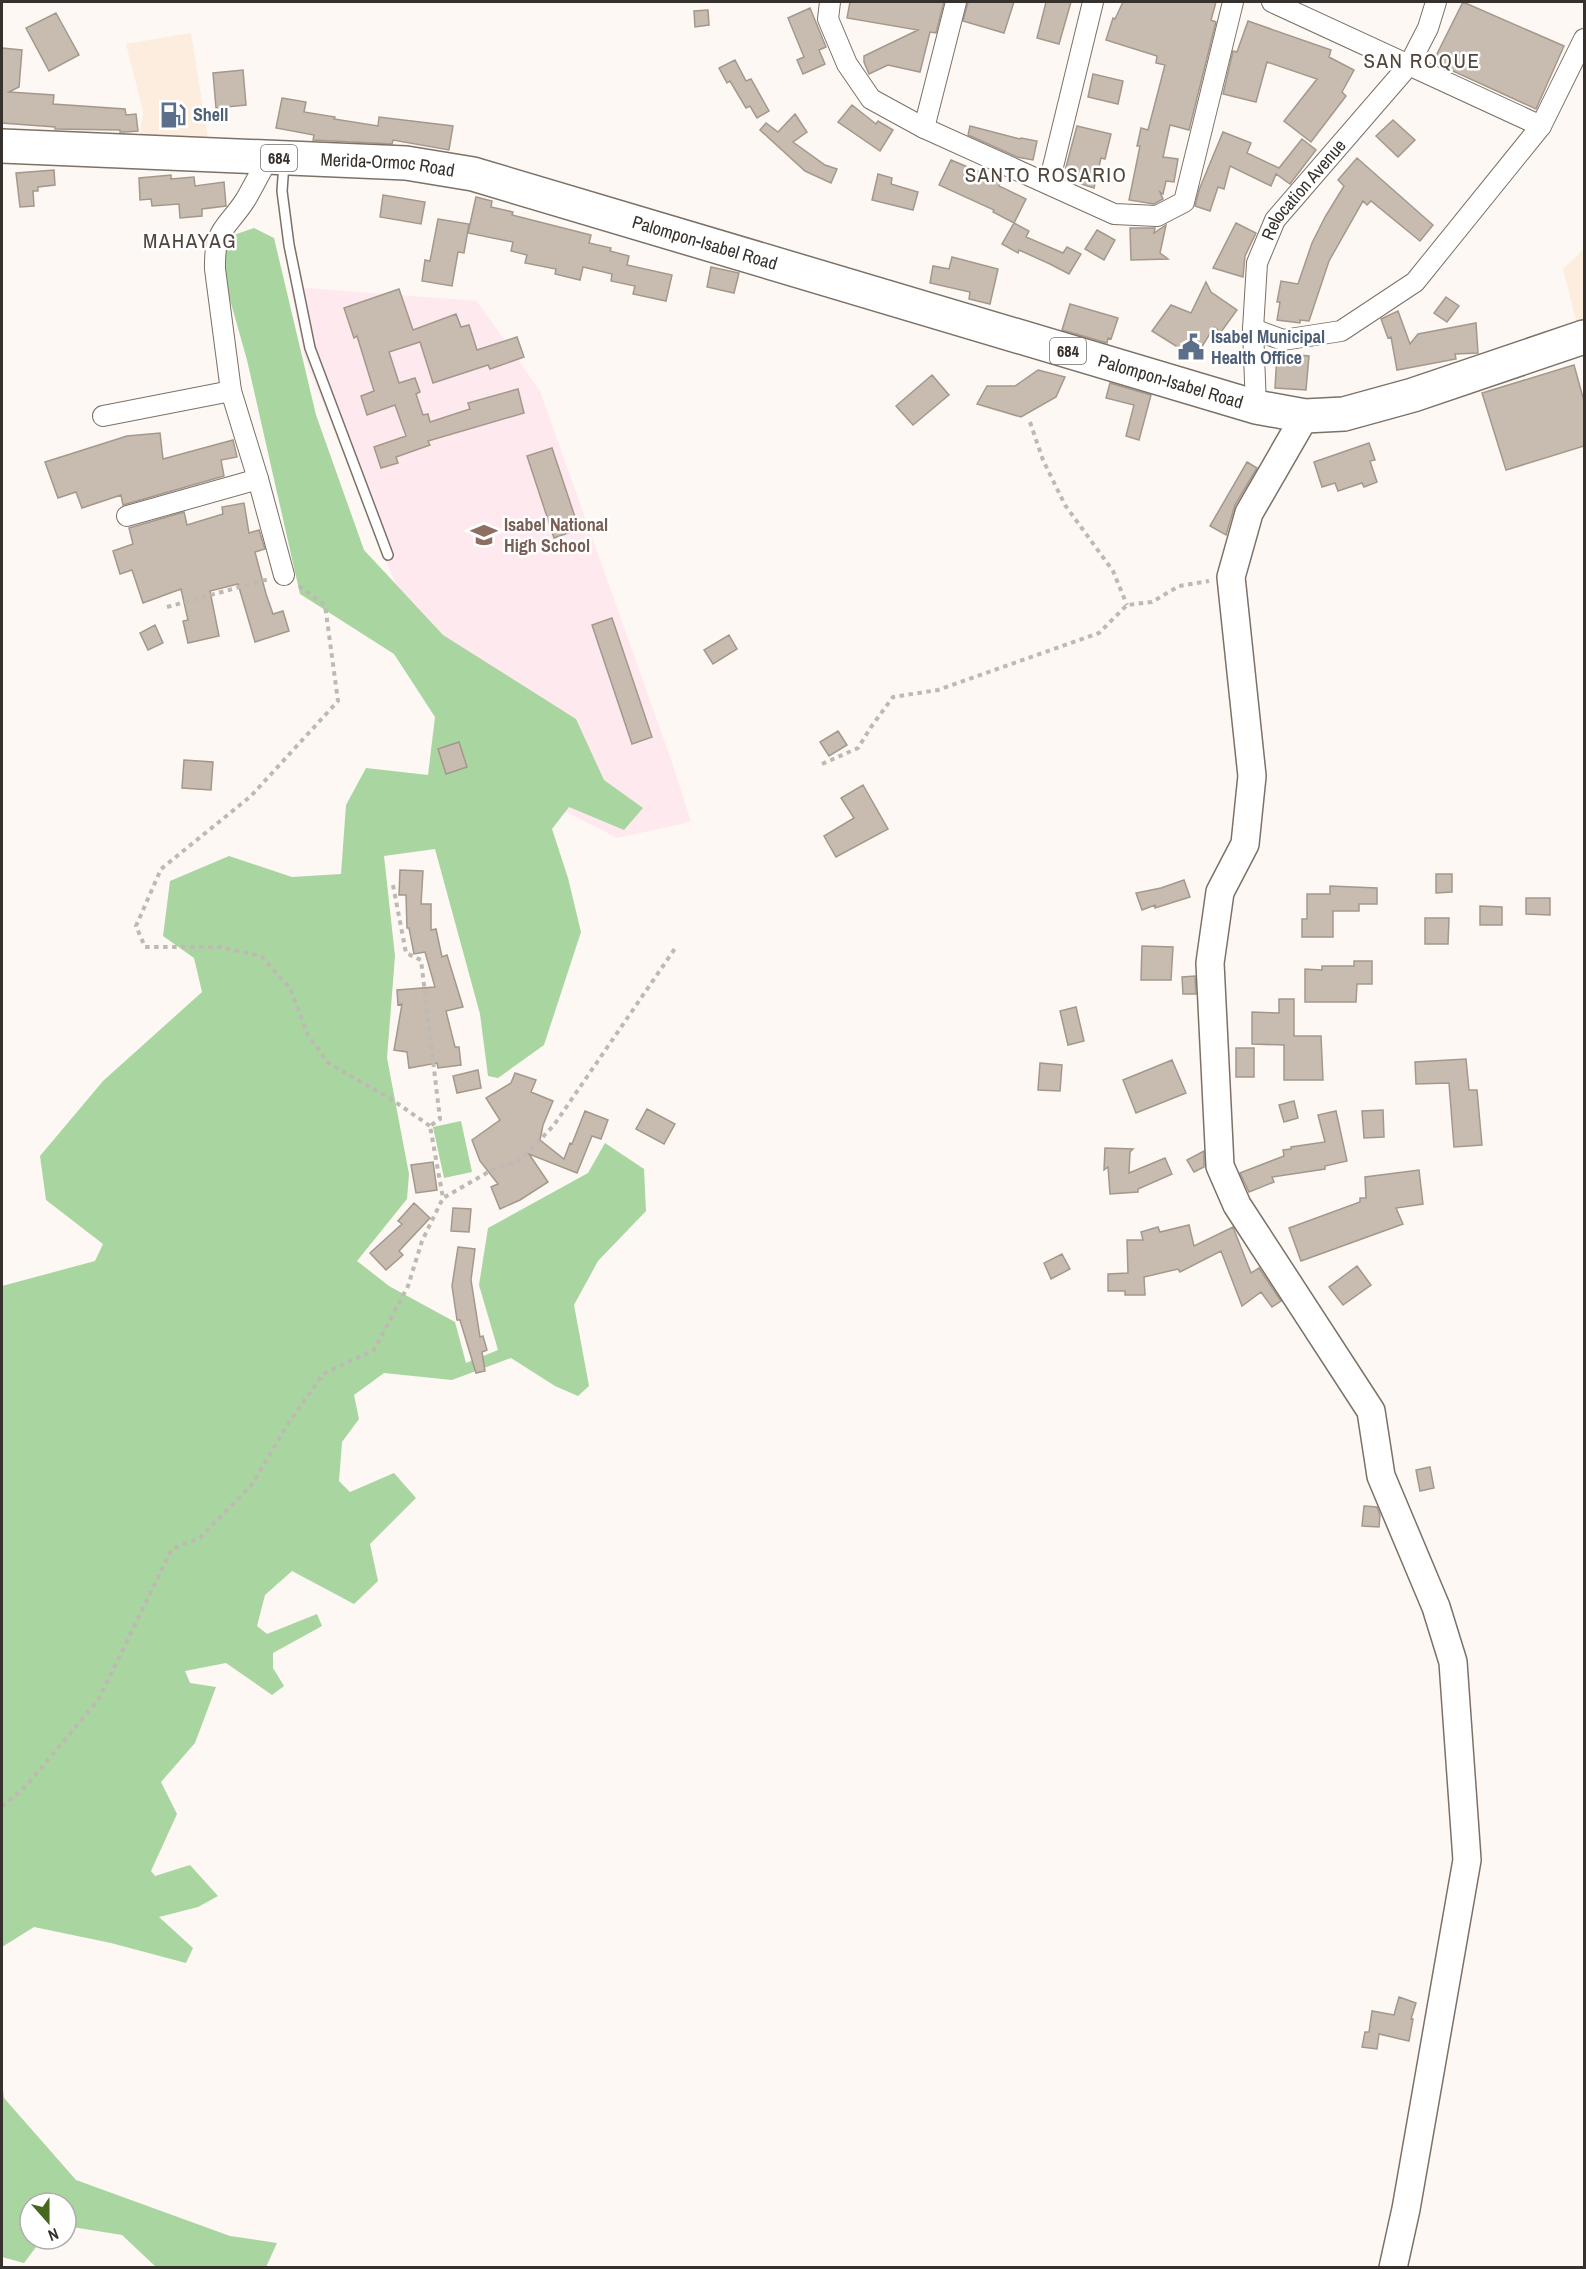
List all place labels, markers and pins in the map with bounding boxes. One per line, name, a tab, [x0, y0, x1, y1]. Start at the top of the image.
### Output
fuel station icon: Shell	[158, 100, 188, 130]
place label: Shell	[193, 102, 228, 127]
place label: Isabel Municipal Health Office	[1211, 324, 1325, 370]
public building icon: Isabel Municipal Health Office	[1176, 332, 1206, 362]
place label: Isabel National High School	[504, 512, 608, 558]
school or university icon: Isabel National High School	[469, 520, 499, 550]

